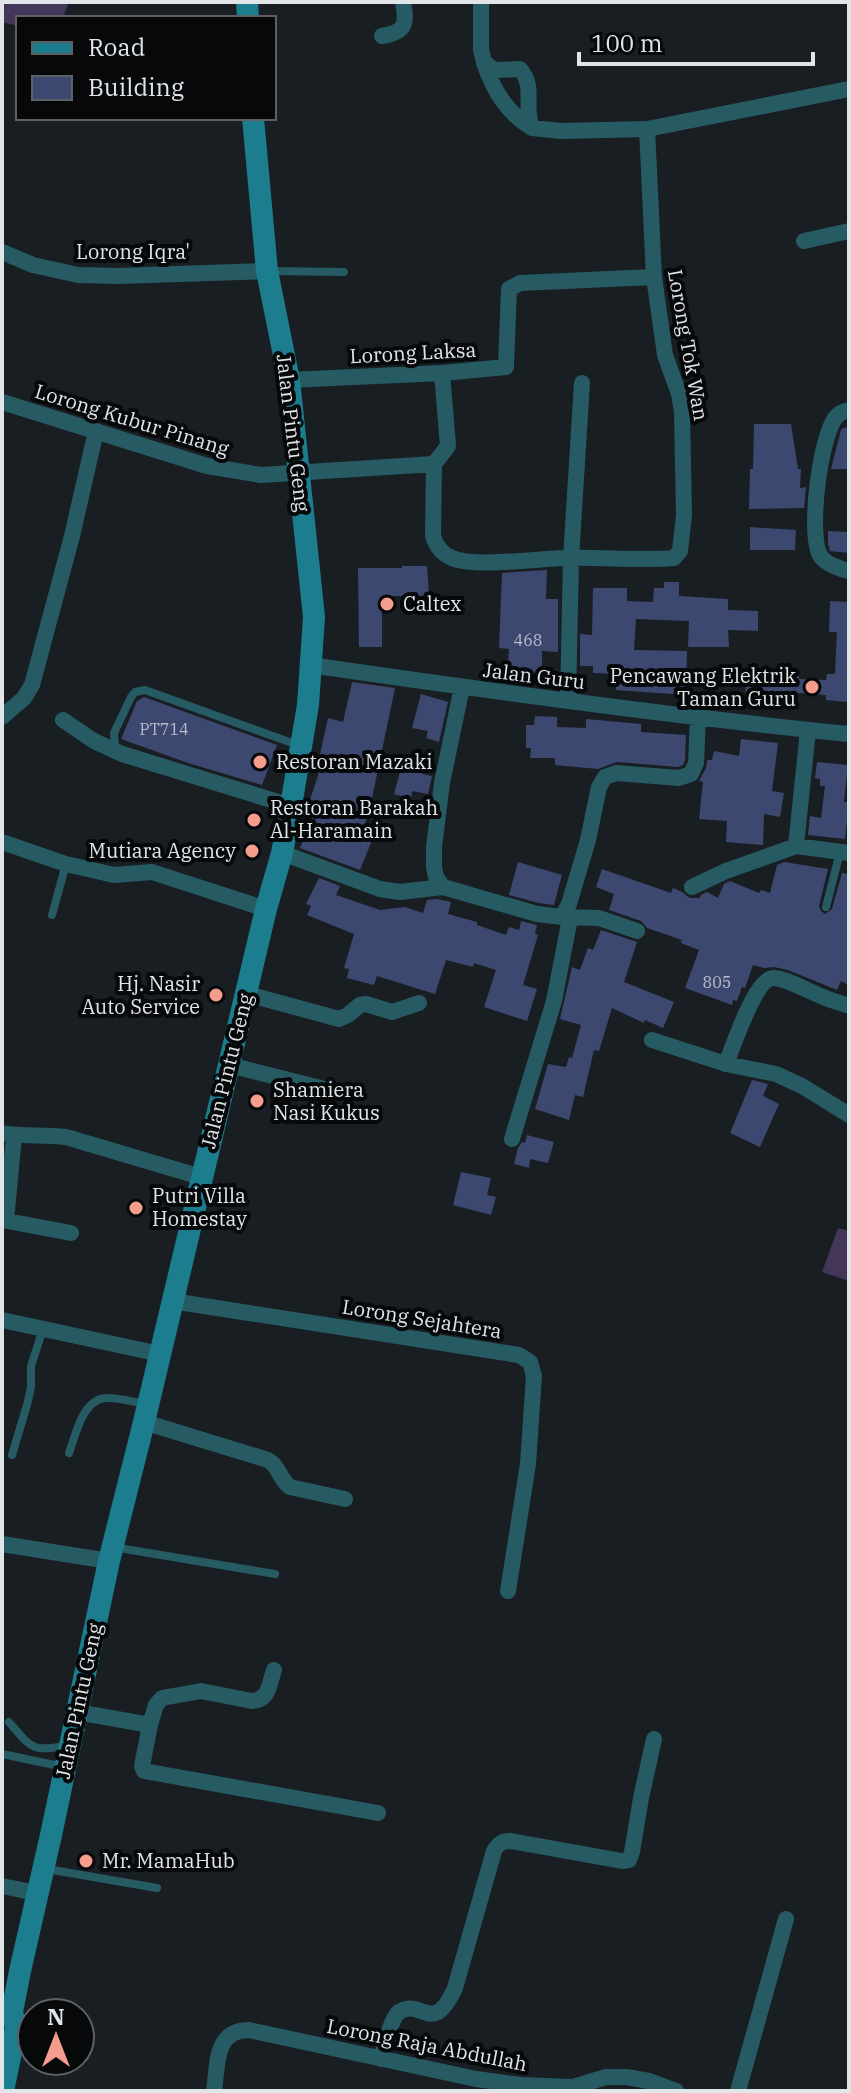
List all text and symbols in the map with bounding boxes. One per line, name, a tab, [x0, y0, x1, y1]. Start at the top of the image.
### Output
legend	[16, 16, 276, 120]
scale bar	[579, 16, 813, 66]
text: 100 m	[591, 27, 663, 59]
text: Road	[88, 31, 145, 63]
text: Building	[88, 71, 184, 103]
street label: Lorong Iqra'	[76, 238, 190, 265]
street label: Lorong Tok Wan	[662, 267, 715, 423]
street label: Lorong Laksa	[349, 336, 477, 369]
street label: Jalan Pintu Geng	[270, 353, 317, 513]
street label: Lorong Kubur Pinang	[32, 377, 233, 462]
place label: Caltex	[403, 590, 462, 617]
marker: Caltex	[378, 595, 396, 613]
house number: 468	[514, 630, 542, 650]
street label: Jalan Guru	[481, 656, 587, 695]
place label: Pencawang Elektrik Taman Guru	[610, 662, 796, 712]
marker: Pencawang Elektrik Taman Guru	[803, 678, 821, 696]
house number: PT714	[139, 719, 189, 739]
place label: Restoran Mazaki	[276, 748, 432, 775]
marker: Restoran Mazaki	[251, 753, 269, 771]
place label: Restoran Barakah Al-Haramain	[270, 794, 438, 844]
marker: Restoran Barakah Al-Haramain	[245, 811, 263, 829]
place label: Mutiara Agency	[89, 837, 236, 864]
marker: Mutiara Agency	[243, 842, 261, 860]
place label: Hj. Nasir Auto Service	[82, 970, 200, 1020]
house number: 805	[703, 972, 731, 992]
marker: Hj. Nasir Auto Service	[207, 986, 225, 1004]
street label: Jalan Pintu Geng	[194, 990, 259, 1151]
place label: Shamiera Nasi Kukus	[273, 1076, 380, 1126]
marker: Shamiera Nasi Kukus	[248, 1092, 266, 1110]
place label: Putri Villa Homestay	[152, 1182, 247, 1232]
marker: Putri Villa Homestay	[127, 1199, 145, 1217]
street label: Lorong Sejahtera	[340, 1293, 504, 1344]
street label: Jalan Pintu Geng	[49, 1620, 108, 1781]
place label: Mr. MamaHub	[102, 1847, 235, 1874]
marker: Mr. MamaHub	[77, 1852, 95, 1870]
north arrow	[16, 1997, 96, 2077]
text: N	[47, 2002, 65, 2031]
street label: Lorong Raja Abdullah	[325, 2012, 530, 2077]

